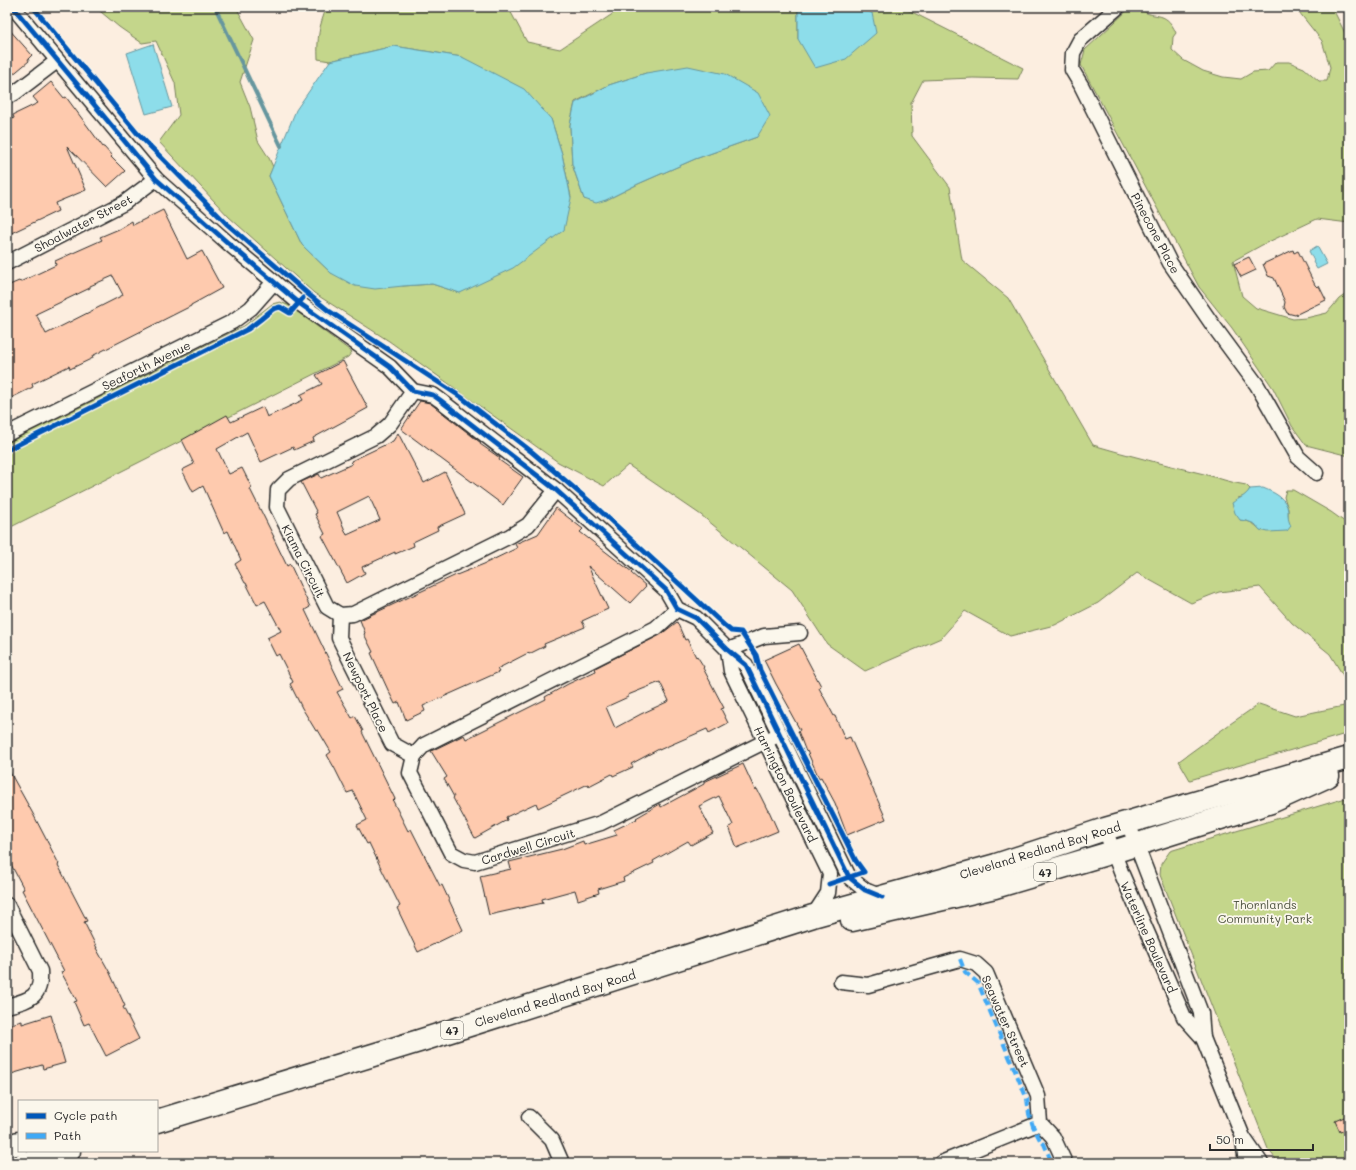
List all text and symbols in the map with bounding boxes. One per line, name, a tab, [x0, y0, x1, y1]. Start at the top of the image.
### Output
street label: Shoalwater Street	[31, 190, 135, 256]
street label: Pinecone Place	[1128, 190, 1184, 276]
street label: Seaforth Avenue	[99, 337, 193, 393]
street label: Kiama Circuit	[279, 522, 329, 600]
street label: Newport Place	[340, 649, 392, 735]
street label: Harrington Boulevard	[751, 723, 821, 845]
street label: Cleveland Redland Bay Road	[958, 818, 1123, 882]
street label: Cardwell Circuit	[479, 824, 577, 868]
road number: 47	[1034, 863, 1056, 881]
street label: Waterline Boulevard	[1117, 879, 1181, 996]
park label: Thornlands Community Park	[1218, 896, 1312, 926]
street label: Cleveland Redland Bay Road	[473, 966, 638, 1030]
street label: Seawater Street	[979, 972, 1033, 1070]
road number: 47	[441, 1021, 463, 1039]
legend	[18, 1100, 158, 1152]
text: Cycle path	[54, 1107, 117, 1123]
scale bar	[1210, 1126, 1313, 1152]
text: Path	[54, 1127, 81, 1143]
text: 50 m	[1216, 1131, 1244, 1147]

